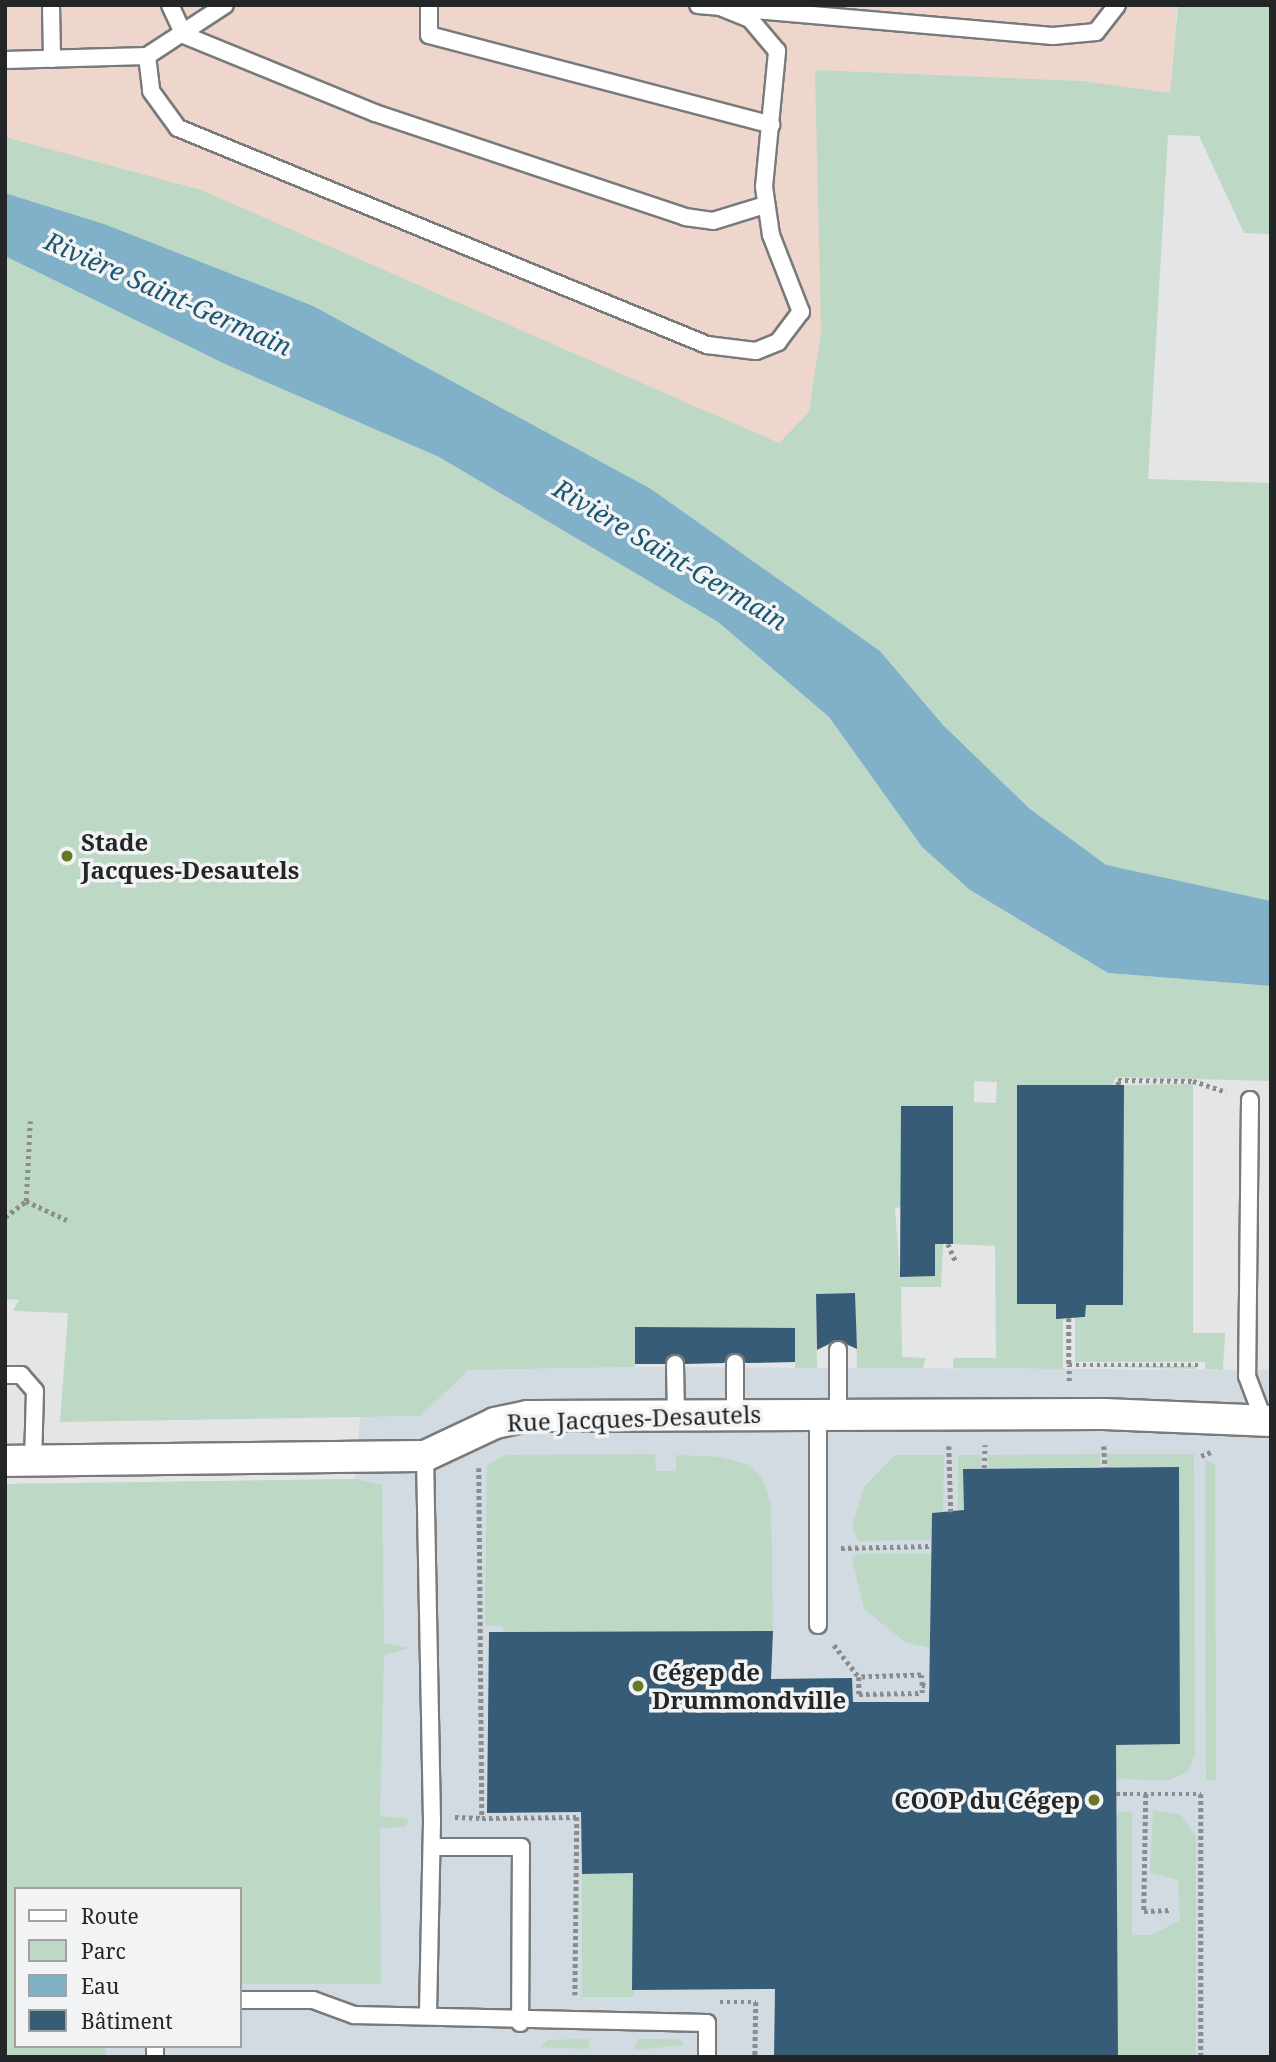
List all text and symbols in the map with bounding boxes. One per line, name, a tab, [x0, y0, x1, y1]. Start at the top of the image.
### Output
water label: Rivière Saint-Germain	[40, 225, 296, 363]
water label: Rivière Saint-Germain	[548, 473, 792, 637]
place label: Stade Jacques-Desautels	[81, 828, 299, 884]
marker: Stade Jacques-Desautels	[59, 848, 75, 864]
street label: Rue Jacques-Desautels	[506, 1399, 762, 1437]
place label: Cégep de Drummondville	[652, 1658, 846, 1714]
marker: Cégep de Drummondville	[630, 1678, 646, 1694]
place label: COOP du Cégep	[894, 1786, 1080, 1814]
marker: COOP du Cégep	[1086, 1792, 1102, 1808]
legend	[14, 1887, 242, 2048]
text: Route	[81, 1902, 139, 1930]
text: Parc	[81, 1937, 126, 1965]
text: Eau	[81, 1972, 119, 2000]
text: Bâtiment	[81, 2007, 173, 2035]

